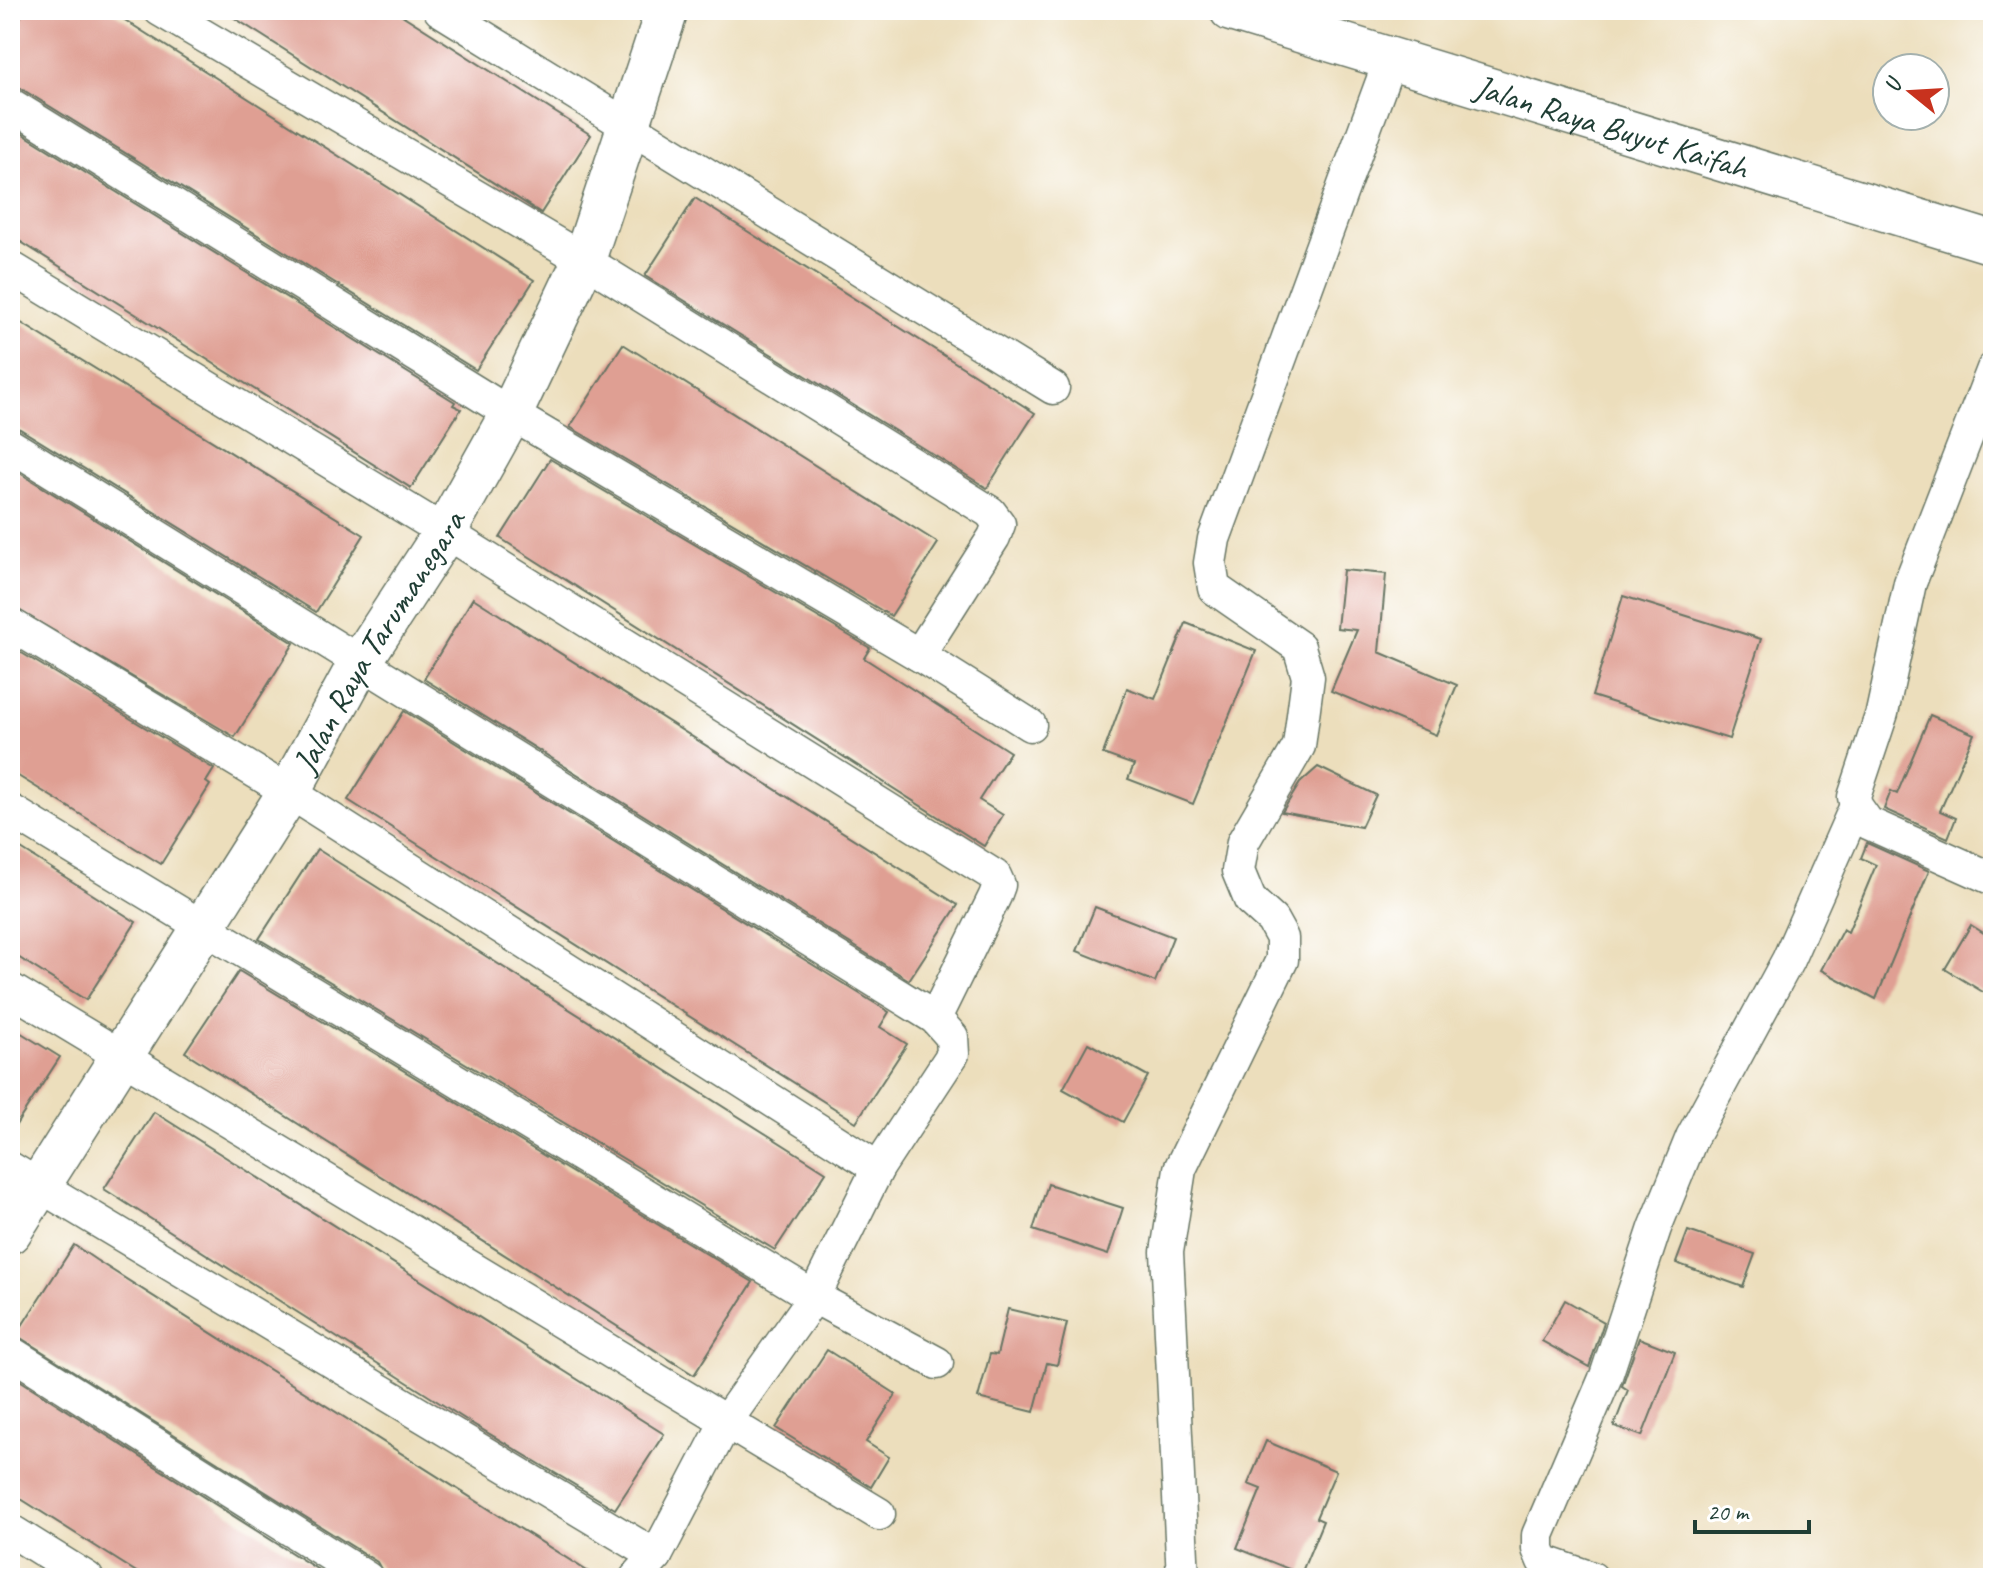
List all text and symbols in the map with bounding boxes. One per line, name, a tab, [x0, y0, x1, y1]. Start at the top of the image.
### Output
north arrow	[1871, 52, 1951, 132]
street label: Jalan Raya Buyut Kaifah	[1468, 64, 1756, 189]
text: U	[1878, 73, 1909, 95]
street label: Jalan Raya Tarumanegara	[281, 501, 475, 782]
scale bar	[1695, 1484, 1809, 1534]
text: 20 m	[1707, 1497, 1750, 1527]

